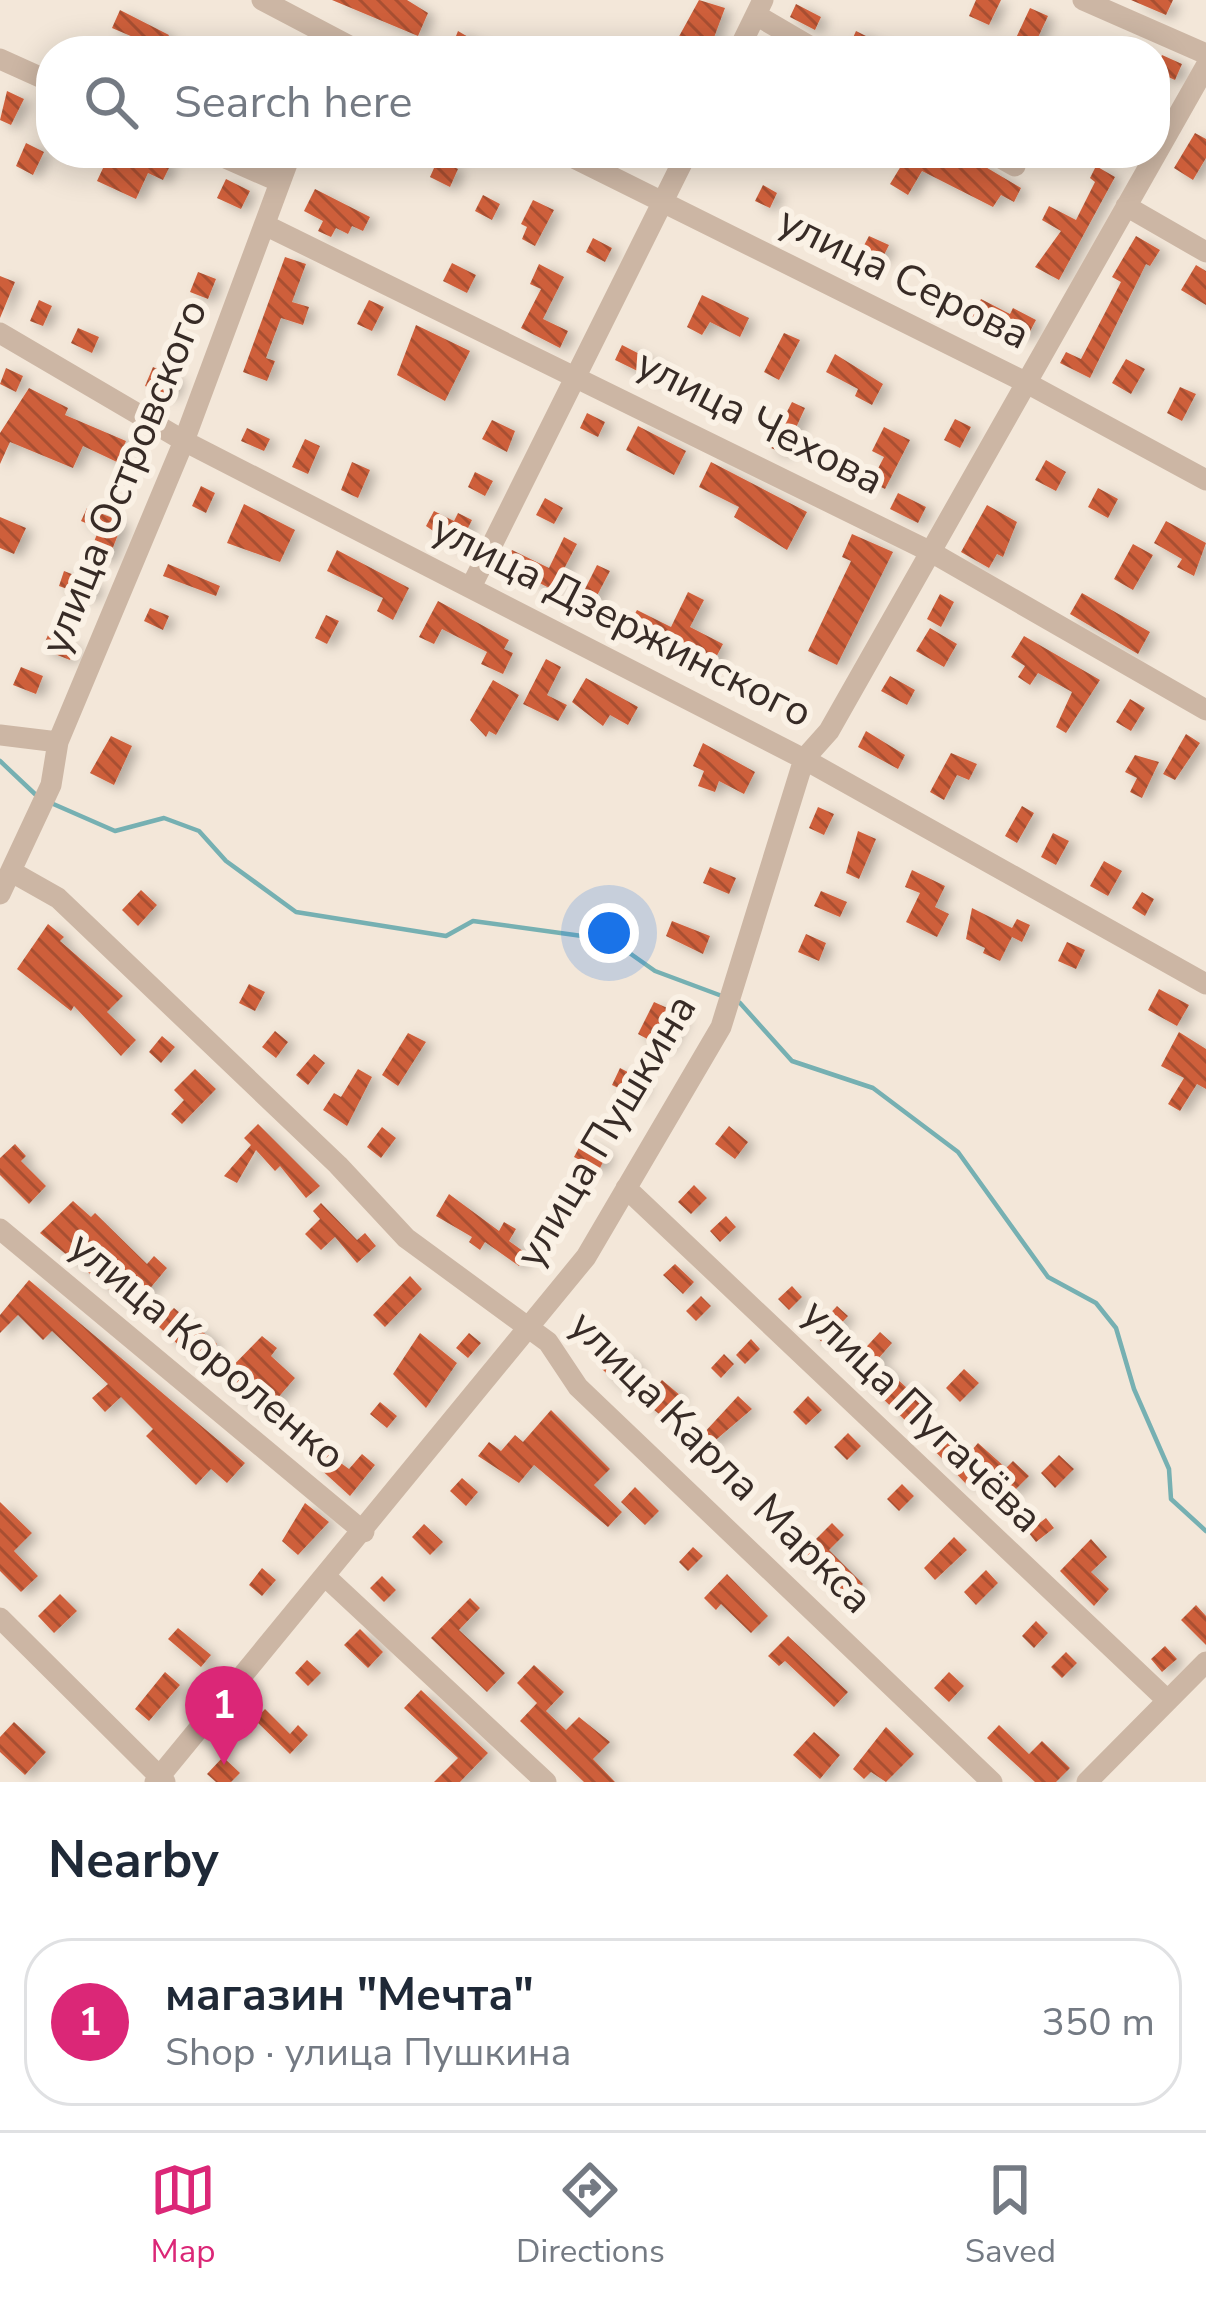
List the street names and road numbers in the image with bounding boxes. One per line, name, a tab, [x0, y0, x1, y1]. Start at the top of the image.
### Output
street label: улица Серова	[769, 193, 1039, 363]
street label: улица Островского	[27, 291, 221, 663]
street label: улица Чехова	[627, 335, 893, 509]
street label: улица Дзержинского	[422, 500, 822, 742]
street label: улица Пушкина	[502, 984, 710, 1278]
street label: улица Короленко	[57, 1219, 357, 1483]
street label: улица Пугачёва	[789, 1286, 1055, 1546]
street label: улица Карла Маркса	[557, 1298, 885, 1626]

